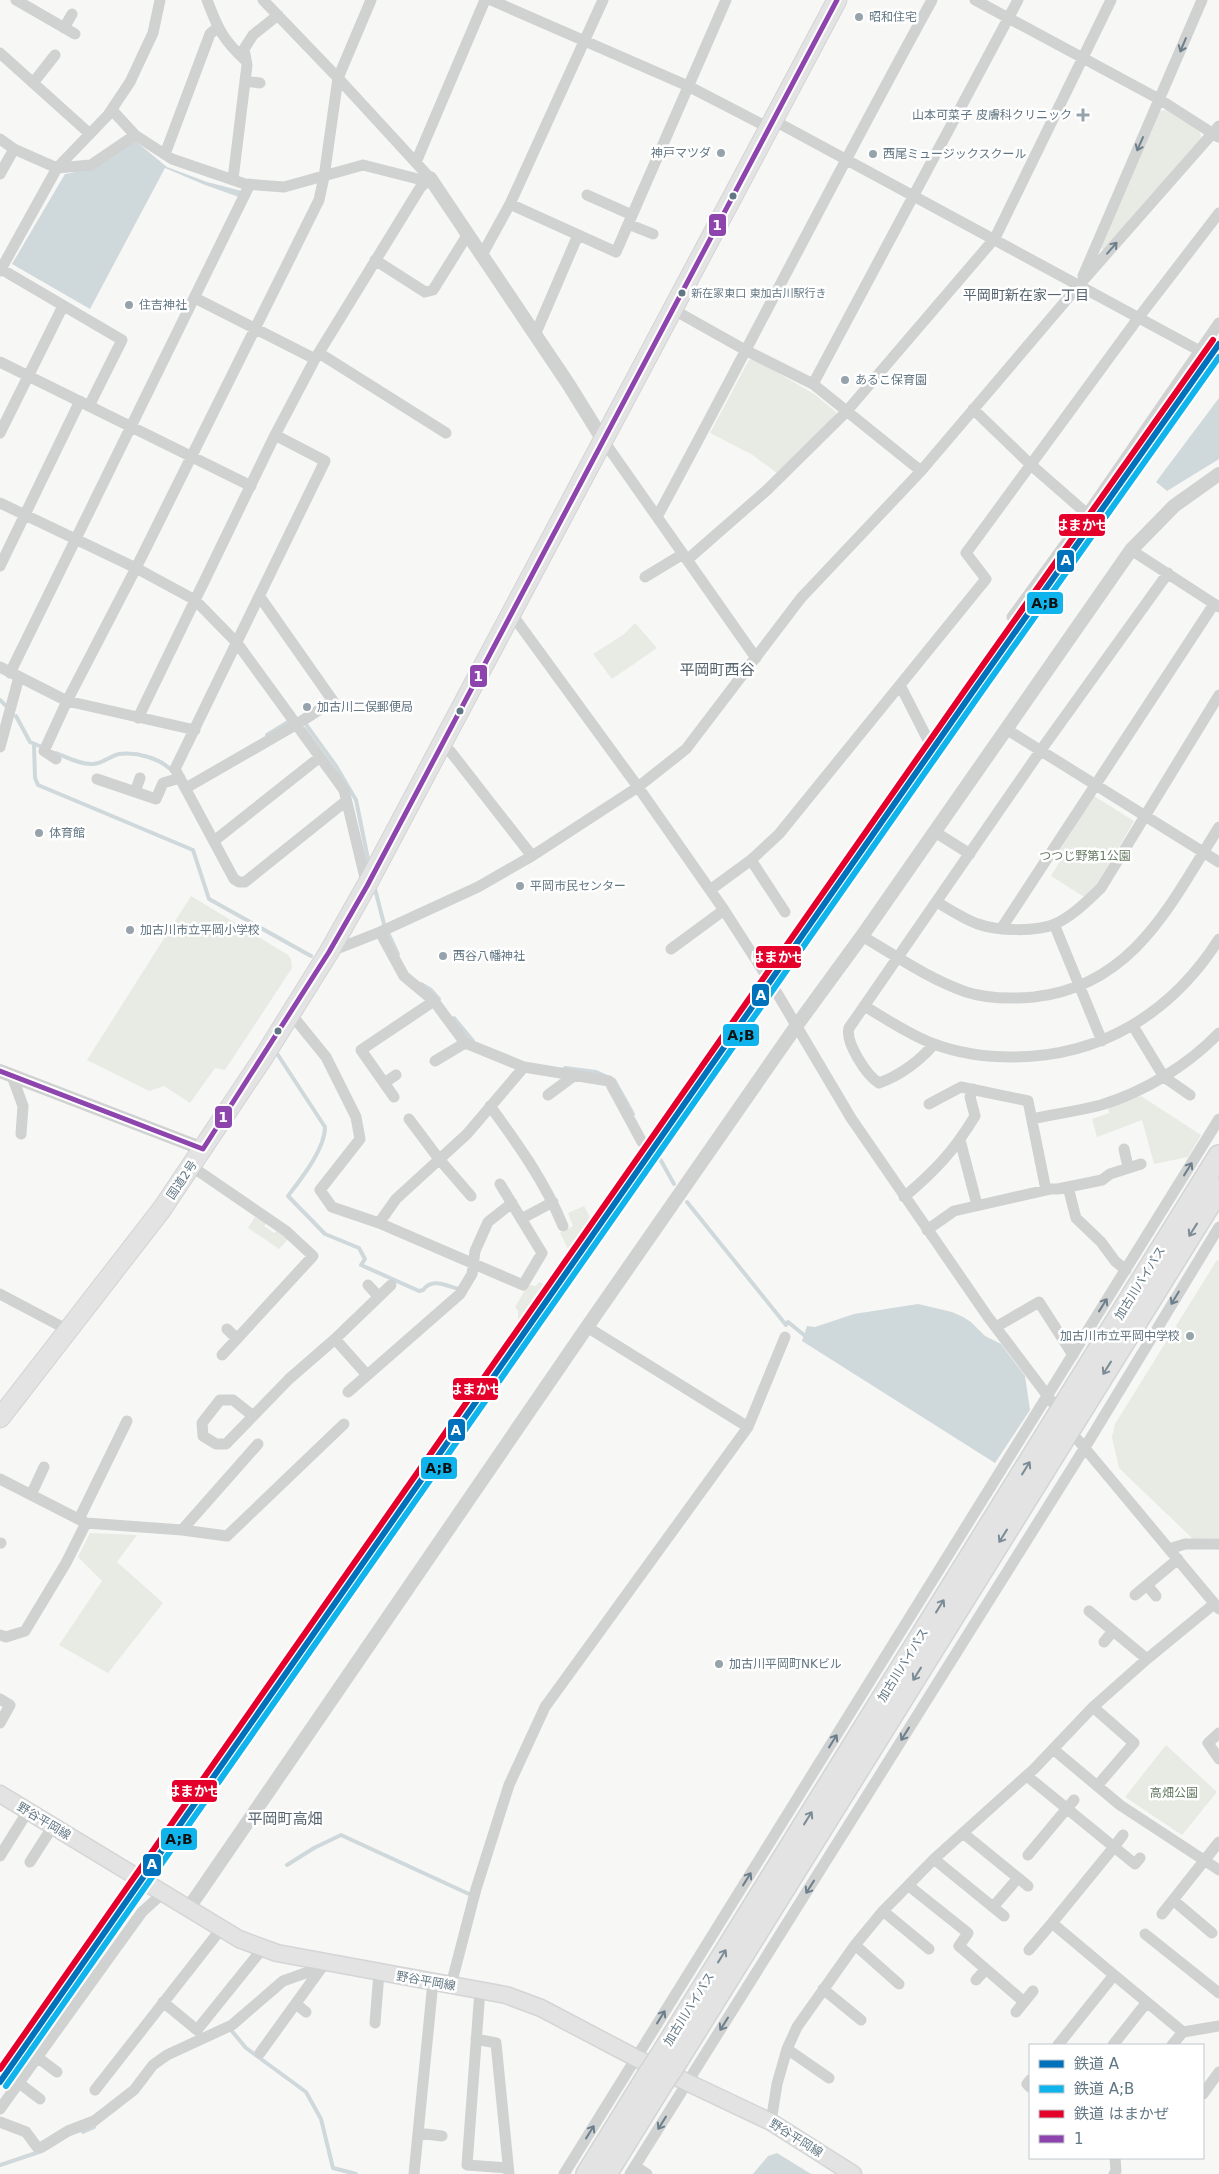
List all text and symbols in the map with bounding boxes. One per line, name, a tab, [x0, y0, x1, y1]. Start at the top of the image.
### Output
place label: 昭和住宅	[869, 10, 917, 24]
marker: 昭和住宅	[853, 11, 865, 23]
one-way arrow	[1177, 37, 1187, 52]
place label: 山本可菜子 皮膚科クリニック	[912, 108, 1072, 122]
marker: 山本可菜子 皮膚科クリニック	[1076, 108, 1090, 122]
one-way arrow	[1134, 136, 1144, 151]
place label: 神戸マツダ	[651, 146, 711, 160]
marker: 神戸マツダ	[715, 147, 727, 159]
place label: 西尾ミュージックスクール	[883, 147, 1026, 161]
marker: 西尾ミュージックスクール	[867, 148, 879, 160]
unlabelled marker	[728, 191, 738, 201]
line badge: 1	[708, 213, 727, 237]
text: 1	[712, 217, 722, 233]
one-way arrow	[1106, 241, 1118, 254]
place label: 新在家東口 東加古川駅行き	[691, 287, 827, 300]
district label: 平岡町新在家一丁目	[963, 287, 1089, 303]
marker: 新在家東口 東加古川駅行き	[677, 288, 687, 298]
place label: 住吉神社	[139, 298, 187, 312]
marker: 住吉神社	[123, 299, 135, 311]
place label: あるこ保育園	[855, 373, 927, 387]
marker: あるこ保育園	[839, 374, 851, 386]
line badge: はまかぜ	[1058, 513, 1106, 537]
text: はまかぜ	[1054, 517, 1110, 533]
line badge: A	[1056, 549, 1075, 573]
text: A	[1061, 552, 1072, 568]
line badge: A;B	[1026, 591, 1064, 615]
text: A;B	[1031, 595, 1059, 611]
district label: 平岡町西谷	[679, 661, 755, 679]
line badge: 1	[469, 664, 488, 688]
text: 1	[473, 668, 483, 684]
place label: 加古川二俣郵便局	[317, 700, 413, 714]
marker: 加古川二俣郵便局	[301, 701, 313, 713]
unlabelled marker	[455, 706, 465, 716]
place label: 体育館	[49, 826, 85, 840]
marker: 体育館	[33, 827, 45, 839]
park label: つつじ野第1公園	[1039, 849, 1131, 863]
place label: 平岡市民センター	[530, 879, 626, 893]
marker: 平岡市民センター	[514, 880, 526, 892]
place label: 加古川市立平岡小学校	[140, 923, 260, 937]
marker: 加古川市立平岡小学校	[124, 924, 136, 936]
line badge: はまかぜ	[755, 945, 802, 969]
place label: 西谷八幡神社	[453, 949, 525, 963]
text: はまかぜ	[750, 949, 806, 965]
marker: 西谷八幡神社	[437, 950, 449, 962]
line badge: A	[751, 983, 770, 1007]
text: A	[756, 987, 767, 1003]
line badge: A;B	[722, 1023, 760, 1047]
unlabelled marker	[273, 1026, 283, 1036]
text: A;B	[727, 1027, 755, 1043]
line badge: 1	[214, 1105, 233, 1129]
text: 1	[218, 1109, 228, 1125]
street label: 国道2号	[164, 1158, 200, 1202]
one-way arrow	[1183, 1162, 1193, 1176]
one-way arrow	[1188, 1223, 1199, 1237]
street label: 加古川バイパス	[1112, 1244, 1168, 1322]
one-way arrow	[1170, 1291, 1180, 1305]
one-way arrow	[1099, 1299, 1109, 1313]
place label: 加古川市立平岡中学校	[1060, 1329, 1180, 1343]
marker: 加古川市立平岡中学校	[1184, 1330, 1196, 1342]
one-way arrow	[1102, 1361, 1112, 1375]
line badge: はまかぜ	[452, 1377, 499, 1401]
text: はまかぜ	[448, 1381, 504, 1397]
line badge: A	[447, 1418, 466, 1442]
text: A	[451, 1422, 462, 1438]
line badge: A;B	[420, 1456, 458, 1480]
text: A;B	[425, 1460, 453, 1476]
one-way arrow	[1021, 1461, 1031, 1475]
one-way arrow	[998, 1528, 1008, 1542]
one-way arrow	[935, 1599, 945, 1613]
street label: 加古川バイパス	[875, 1626, 931, 1704]
place label: 加古川平岡町NKビル	[729, 1657, 842, 1671]
marker: 加古川平岡町NKビル	[713, 1658, 725, 1670]
one-way arrow	[912, 1666, 922, 1680]
one-way arrow	[900, 1726, 910, 1740]
one-way arrow	[828, 1734, 838, 1748]
line badge: はまかぜ	[171, 1779, 218, 1803]
text: はまかぜ	[166, 1783, 222, 1799]
park label: 高畑公園	[1150, 1786, 1198, 1800]
street label: 野谷平岡線	[15, 1800, 73, 1842]
district label: 平岡町高畑	[247, 1810, 323, 1828]
one-way arrow	[803, 1811, 813, 1825]
line badge: A;B	[160, 1827, 198, 1851]
text: A;B	[165, 1831, 193, 1847]
line badge: A	[142, 1853, 162, 1877]
text: A	[147, 1856, 158, 1872]
one-way arrow	[743, 1872, 753, 1886]
one-way arrow	[804, 1879, 814, 1893]
one-way arrow	[717, 1949, 728, 1963]
street label: 野谷平岡線	[395, 1969, 457, 1993]
street label: 加古川バイパス	[661, 1970, 717, 2048]
one-way arrow	[657, 2010, 667, 2024]
one-way arrow	[718, 2017, 728, 2031]
legend	[1029, 2044, 1204, 2159]
text: 鉄道 A	[1074, 2055, 1120, 2073]
text: 鉄道 A;B	[1074, 2080, 1134, 2098]
text: 鉄道 はまかぜ	[1074, 2105, 1169, 2123]
one-way arrow	[656, 2116, 666, 2130]
street label: 野谷平岡線	[767, 2116, 825, 2160]
one-way arrow	[585, 2126, 595, 2140]
text: 1	[1074, 2130, 1084, 2148]

